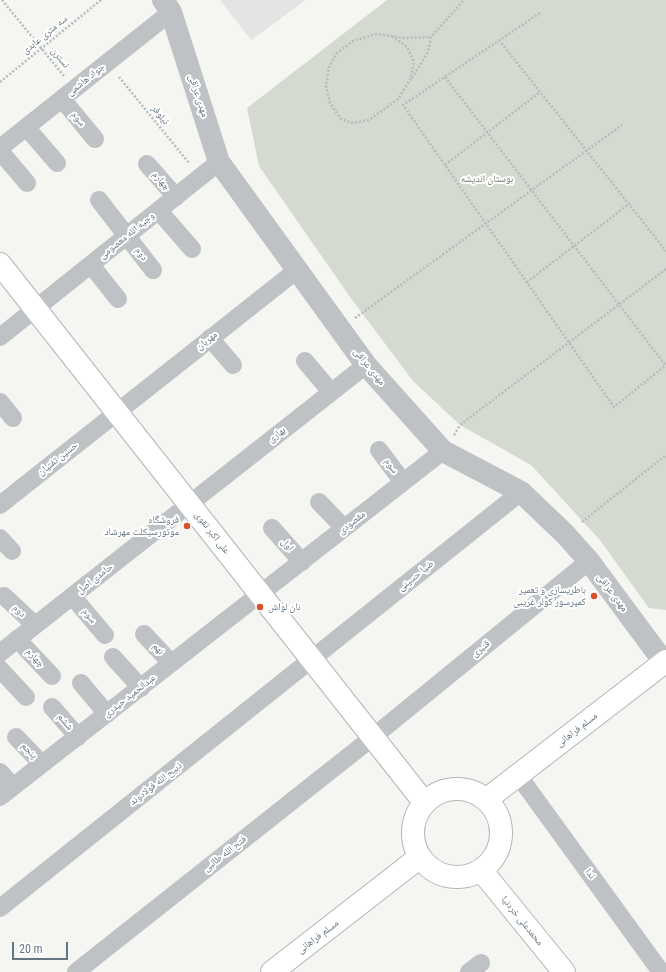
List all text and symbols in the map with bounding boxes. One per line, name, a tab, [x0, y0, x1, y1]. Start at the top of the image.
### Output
street label: سه متری عابدی	[20, 13, 70, 57]
street label: نسترن	[48, 45, 72, 71]
street label: جواد هاشمی	[65, 61, 107, 99]
street label: مهدی عراقی	[185, 73, 211, 119]
street label: نیلوفر	[149, 103, 171, 127]
street label: سوم	[68, 109, 88, 129]
street label: چهارم	[149, 169, 173, 193]
park label: بوستان اندیشه	[461, 173, 513, 185]
street label: وجیه الله معصومی	[97, 210, 157, 262]
street label: دوم	[132, 245, 150, 263]
street label: مهربان	[194, 329, 220, 353]
street label: مهدی عراقی	[350, 346, 388, 388]
street label: بهاری	[266, 424, 288, 446]
street label: حسین تفتیان	[36, 440, 80, 478]
street label: سوم	[381, 456, 401, 476]
street label: علی اکبر تقوی	[192, 509, 232, 557]
street label: مقصودی	[336, 509, 368, 537]
place label: فروشگاه موتورسیکلت مهرشاد	[104, 514, 179, 538]
marker: فروشگاه موتورسیکلت مهرشاد	[182, 521, 192, 531]
street label: اول	[278, 536, 296, 554]
street label: ضیا حسینی	[396, 558, 436, 594]
street label: حامدی اصل	[74, 561, 116, 597]
street label: مهدی عراقی	[594, 572, 630, 614]
place label: باطریسازی و تعمیر کمپرسور کولر غریبی	[513, 584, 586, 608]
marker: باطریسازی و تعمیر کمپرسور کولر غریبی	[589, 591, 599, 601]
place label: نان لواش	[268, 601, 301, 613]
street label: دوم	[10, 602, 28, 620]
marker: نان لواش	[255, 602, 265, 612]
street label: سوم	[79, 606, 99, 626]
street label: قنبری	[469, 638, 493, 660]
street label: نهم	[150, 641, 166, 657]
street label: چهارم	[23, 646, 47, 670]
street label: عبدالحمید حیدری	[101, 672, 159, 720]
street label: مسلم فراهانی	[554, 710, 600, 750]
street label: ششم	[54, 711, 76, 733]
street label: پنجم	[18, 740, 40, 762]
street label: ذبیح الله فولادوند	[127, 760, 185, 808]
street label: فتح الله طالبی	[201, 833, 249, 875]
street label: ندا	[582, 866, 598, 882]
street label: محمدعلی خردنیا	[498, 894, 546, 948]
street label: مسلم فراهانی	[295, 917, 341, 957]
scale bar	[14, 934, 70, 960]
text: 20 m	[19, 942, 43, 956]

